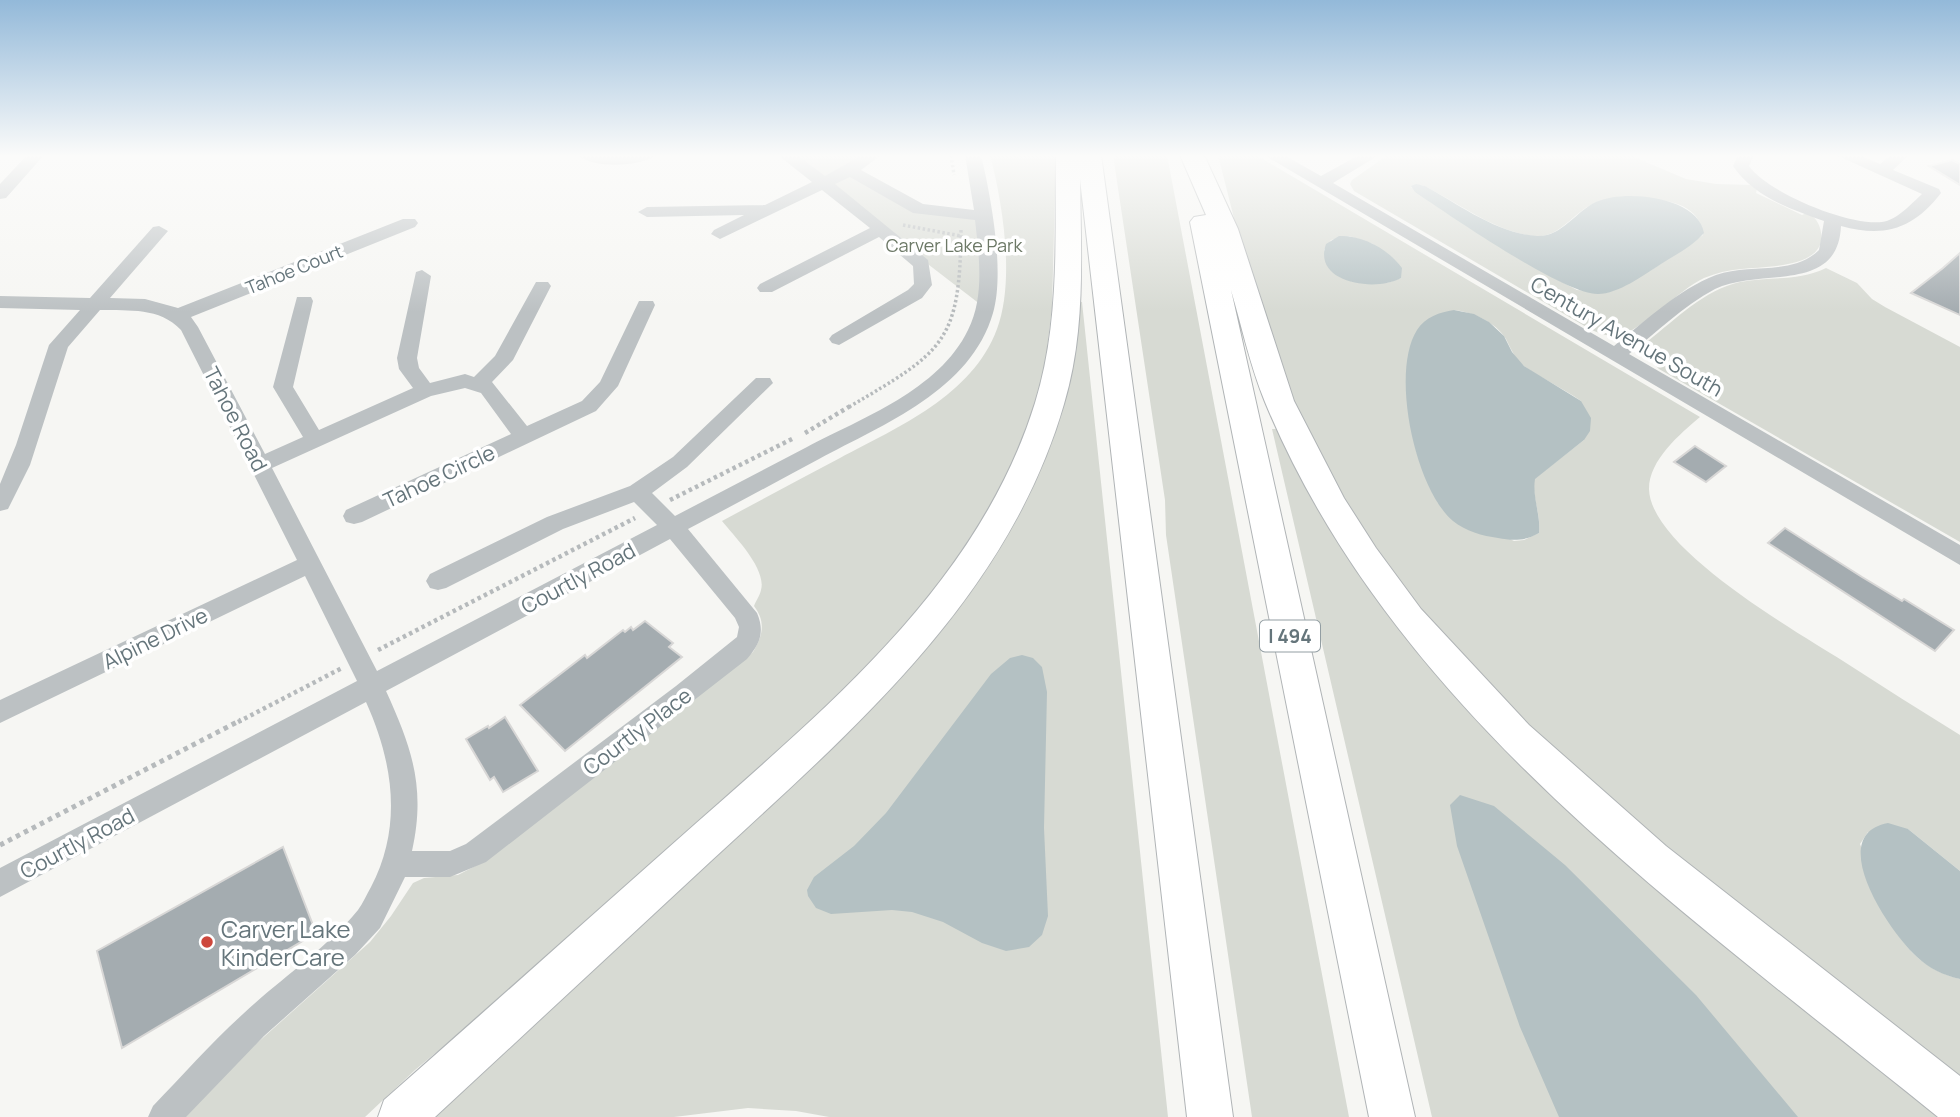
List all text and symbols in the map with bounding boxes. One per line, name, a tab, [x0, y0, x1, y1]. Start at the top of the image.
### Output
park label: Carver Lake Park	[886, 233, 1023, 257]
street label: Tahoe Court	[242, 239, 346, 299]
street label: Century Avenue South	[1526, 269, 1728, 403]
street label: Tahoe Road	[198, 362, 274, 476]
street label: Tahoe Circle	[379, 438, 499, 514]
street label: Courtly Road	[516, 536, 640, 620]
street label: Alpine Drive	[98, 601, 212, 675]
road number: I 494	[1260, 621, 1320, 652]
street label: Courtly Place	[577, 681, 697, 781]
street label: Courtly Road	[15, 801, 139, 885]
place label: Carver Lake KinderCare	[221, 912, 351, 973]
marker: Carver Lake KinderCare	[199, 934, 215, 950]

